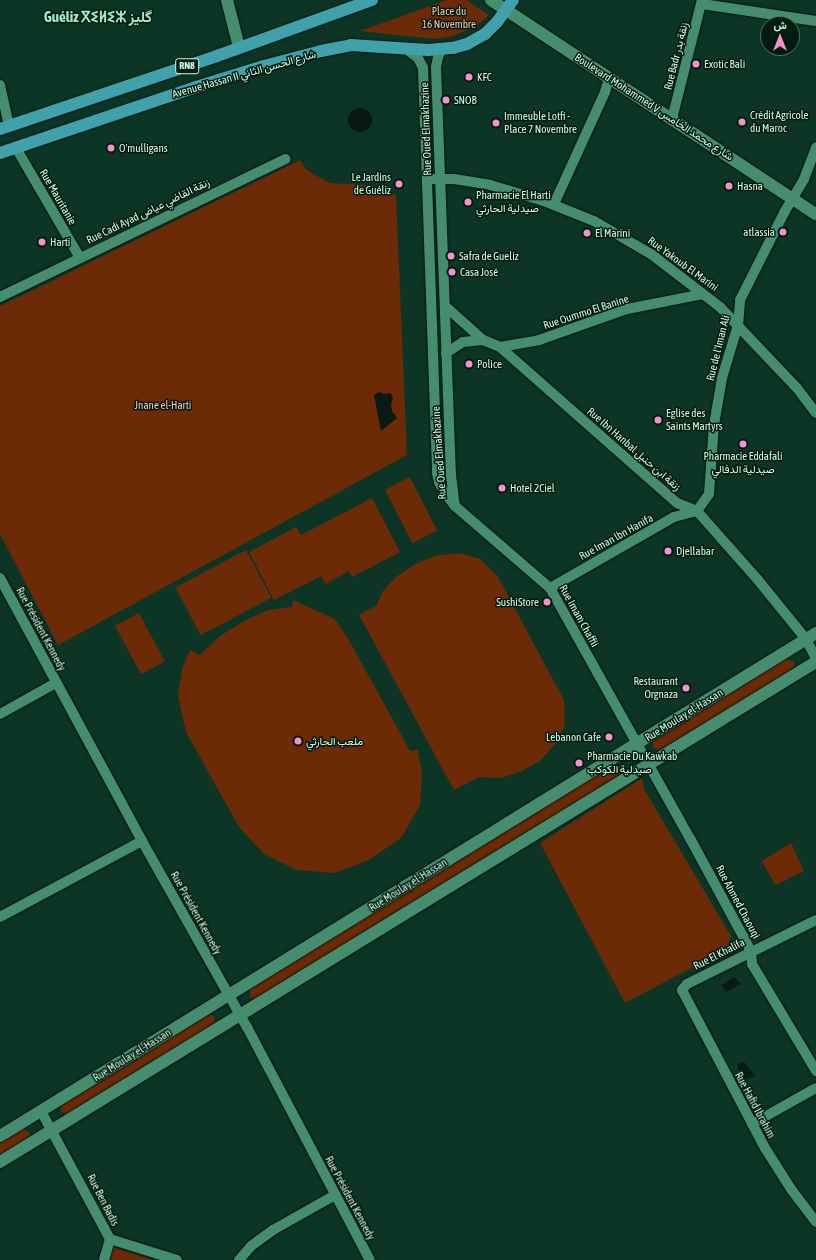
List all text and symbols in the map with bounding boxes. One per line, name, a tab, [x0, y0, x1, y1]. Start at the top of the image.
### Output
park label: Place du 16 Novembre	[422, 5, 476, 31]
district label: Guéliz ⴳⵉⵍⵉⵣ گليز	[44, 8, 152, 26]
north arrow	[760, 16, 800, 56]
text: ش	[773, 19, 787, 31]
street label: Rue Badr زنقة بدر	[661, 21, 691, 91]
street label: Avenue Hassan II شارع الحسن الثاني	[171, 47, 317, 101]
street label: Boulevard Mohammed V شارع محمد الخامس	[572, 51, 736, 163]
place label: Exotic Bali	[704, 57, 745, 71]
road number: RN8	[175, 58, 199, 74]
marker: Exotic Bali	[691, 59, 701, 69]
place label: KFC	[477, 70, 492, 84]
marker: KFC	[464, 72, 474, 82]
street label: Rue Oued Elmakhazine	[418, 82, 434, 176]
place label: SNOB	[454, 93, 477, 107]
marker: SNOB	[441, 95, 451, 105]
place label: Crédit Agricole du Maroc	[750, 109, 808, 135]
place label: Immeuble Lotfi - Place 7 Novembre	[504, 110, 577, 136]
marker: Crédit Agricole du Maroc	[737, 117, 747, 127]
marker: Immeuble Lotfi - Place 7 Novembre	[491, 118, 501, 128]
place label: O'mulligans	[119, 141, 168, 155]
marker: O'mulligans	[106, 143, 116, 153]
street label: Rue Mauritanie	[37, 167, 79, 227]
place label: Le Jardins de Guéliz	[351, 171, 391, 197]
street label: Rue Cadi Ayad زنقة القاضي عياض	[84, 175, 212, 247]
marker: Le Jardins de Guéliz	[394, 179, 404, 189]
place label: Hasna	[737, 179, 763, 193]
marker: Hasna	[724, 181, 734, 191]
place label: Pharmacie El Harti صيدلية الحارثي	[476, 189, 551, 215]
marker: Pharmacie El Harti صيدلية الحارثي	[463, 197, 473, 207]
place label: atlassia	[743, 225, 775, 239]
place label: El Marini	[595, 226, 630, 240]
marker: atlassia	[778, 227, 788, 237]
marker: El Marini	[582, 228, 592, 238]
street label: Rue Yakoub El Marini	[645, 234, 721, 294]
place label: Harti	[50, 235, 70, 249]
marker: Harti	[37, 237, 47, 247]
place label: Safra de Gueliz	[459, 249, 519, 263]
marker: Safra de Gueliz	[446, 251, 456, 261]
place label: Casa José	[460, 265, 498, 279]
marker: Casa José	[447, 267, 457, 277]
street label: Rue Oummo El Banine	[542, 292, 630, 332]
street label: Rue de l'Iman Ali	[703, 314, 733, 382]
place label: Police	[477, 357, 502, 371]
marker: Police	[464, 359, 474, 369]
park label: Jnane el-Harti	[135, 398, 191, 412]
street label: Rue Ibn Hanbal زنقة ابن حنبل	[584, 405, 684, 493]
street label: Rue Oued Elmakhazine	[429, 406, 449, 500]
place label: Eglise des Saints Martyrs	[666, 407, 723, 433]
marker: Eglise des Saints Martyrs	[653, 415, 663, 425]
marker: Pharmacie Eddafali صيدلية الدفالي	[738, 439, 748, 449]
place label: Pharmacie Eddafali صيدلية الدفالي	[703, 450, 783, 476]
place label: Hotel 2Ciel	[510, 481, 555, 495]
marker: Hotel 2Ciel	[497, 483, 507, 493]
street label: Rue Iman lbn Hanifa	[577, 511, 655, 563]
place label: Djellabar	[676, 544, 714, 558]
marker: Djellabar	[663, 546, 673, 556]
street label: Rue Imam Chaffii	[557, 583, 601, 649]
street label: Rue Président Kennedy	[13, 585, 69, 673]
place label: SushiStore	[496, 595, 539, 609]
marker: SushiStore	[542, 597, 552, 607]
place label: Restaurant Orgnaza	[633, 675, 678, 701]
marker: Restaurant Orgnaza	[681, 683, 691, 693]
street label: Rue Moulay el-Hassan	[643, 686, 725, 744]
place label: Lebanon Cafe	[546, 730, 601, 744]
marker: Lebanon Cafe	[604, 732, 614, 742]
place label: ملعب الحارثي	[306, 734, 363, 748]
marker: ملعب الحارثي	[293, 736, 303, 746]
place label: Pharmacie Du Kawkab صيدلية الكوكب	[587, 750, 677, 776]
marker: Pharmacie Du Kawkab صيدلية الكوكب	[574, 758, 584, 768]
street label: Rue Moulay el-Hassan	[367, 856, 449, 914]
street label: Rue Ahmed Chaouqi	[713, 863, 763, 941]
street label: Rue Président Kennedy	[168, 869, 224, 957]
street label: Rue El Khalifa	[691, 935, 747, 973]
street label: Rue Moulay el-Hassan	[91, 1026, 173, 1084]
street label: Rue Hafid Ibrahim	[732, 1070, 778, 1140]
street label: Rue Président Kennedy	[322, 1154, 378, 1242]
street label: Rue Ben Badis	[84, 1172, 122, 1228]

